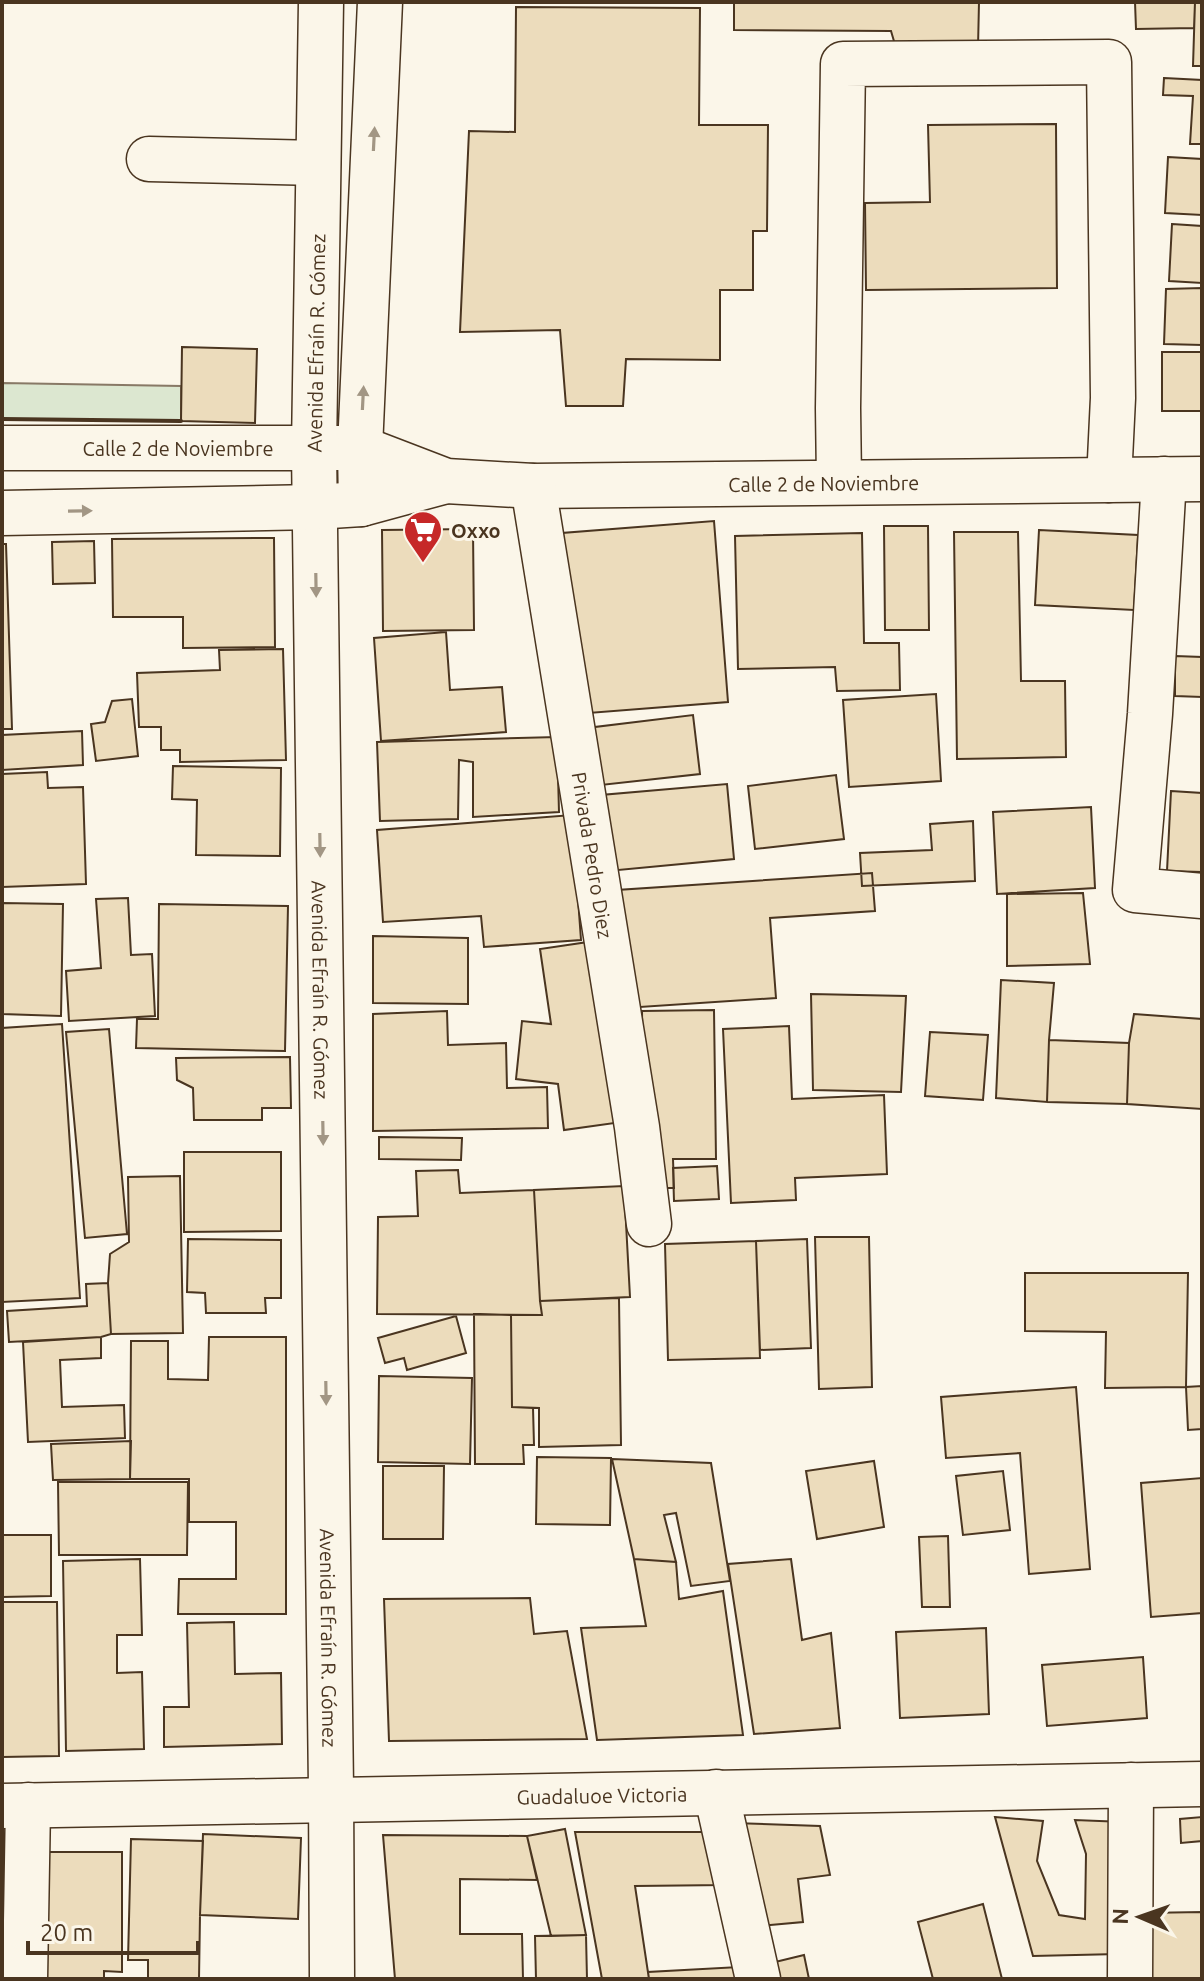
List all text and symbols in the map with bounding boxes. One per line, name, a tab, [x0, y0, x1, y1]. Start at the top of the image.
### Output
one-way arrow	[368, 126, 381, 151]
street label: Avenida Efraín R. Gómez	[303, 234, 329, 452]
one-way arrow	[356, 385, 369, 410]
street label: Calle 2 de Noviembre	[82, 437, 274, 460]
street label: Calle 2 de Noviembre	[728, 470, 919, 495]
one-way arrow	[68, 505, 93, 517]
supermarket icon: Oxxo	[402, 509, 444, 564]
place label: Oxxo	[451, 519, 501, 542]
one-way arrow	[310, 573, 322, 598]
street label: Privada Pedro Diez	[568, 770, 618, 940]
one-way arrow	[313, 833, 326, 858]
street label: Avenida Efraín R. Gómez	[308, 880, 334, 1099]
one-way arrow	[317, 1121, 329, 1146]
one-way arrow	[320, 1381, 333, 1406]
street label: Avenida Efraín R. Gómez	[316, 1528, 342, 1747]
street label: Guadaluoe Victoria	[516, 1782, 687, 1808]
north arrow	[1100, 1877, 1180, 1957]
scale bar	[28, 1905, 198, 1955]
text: N	[1107, 1908, 1132, 1925]
text: 20 m	[40, 1919, 93, 1946]

